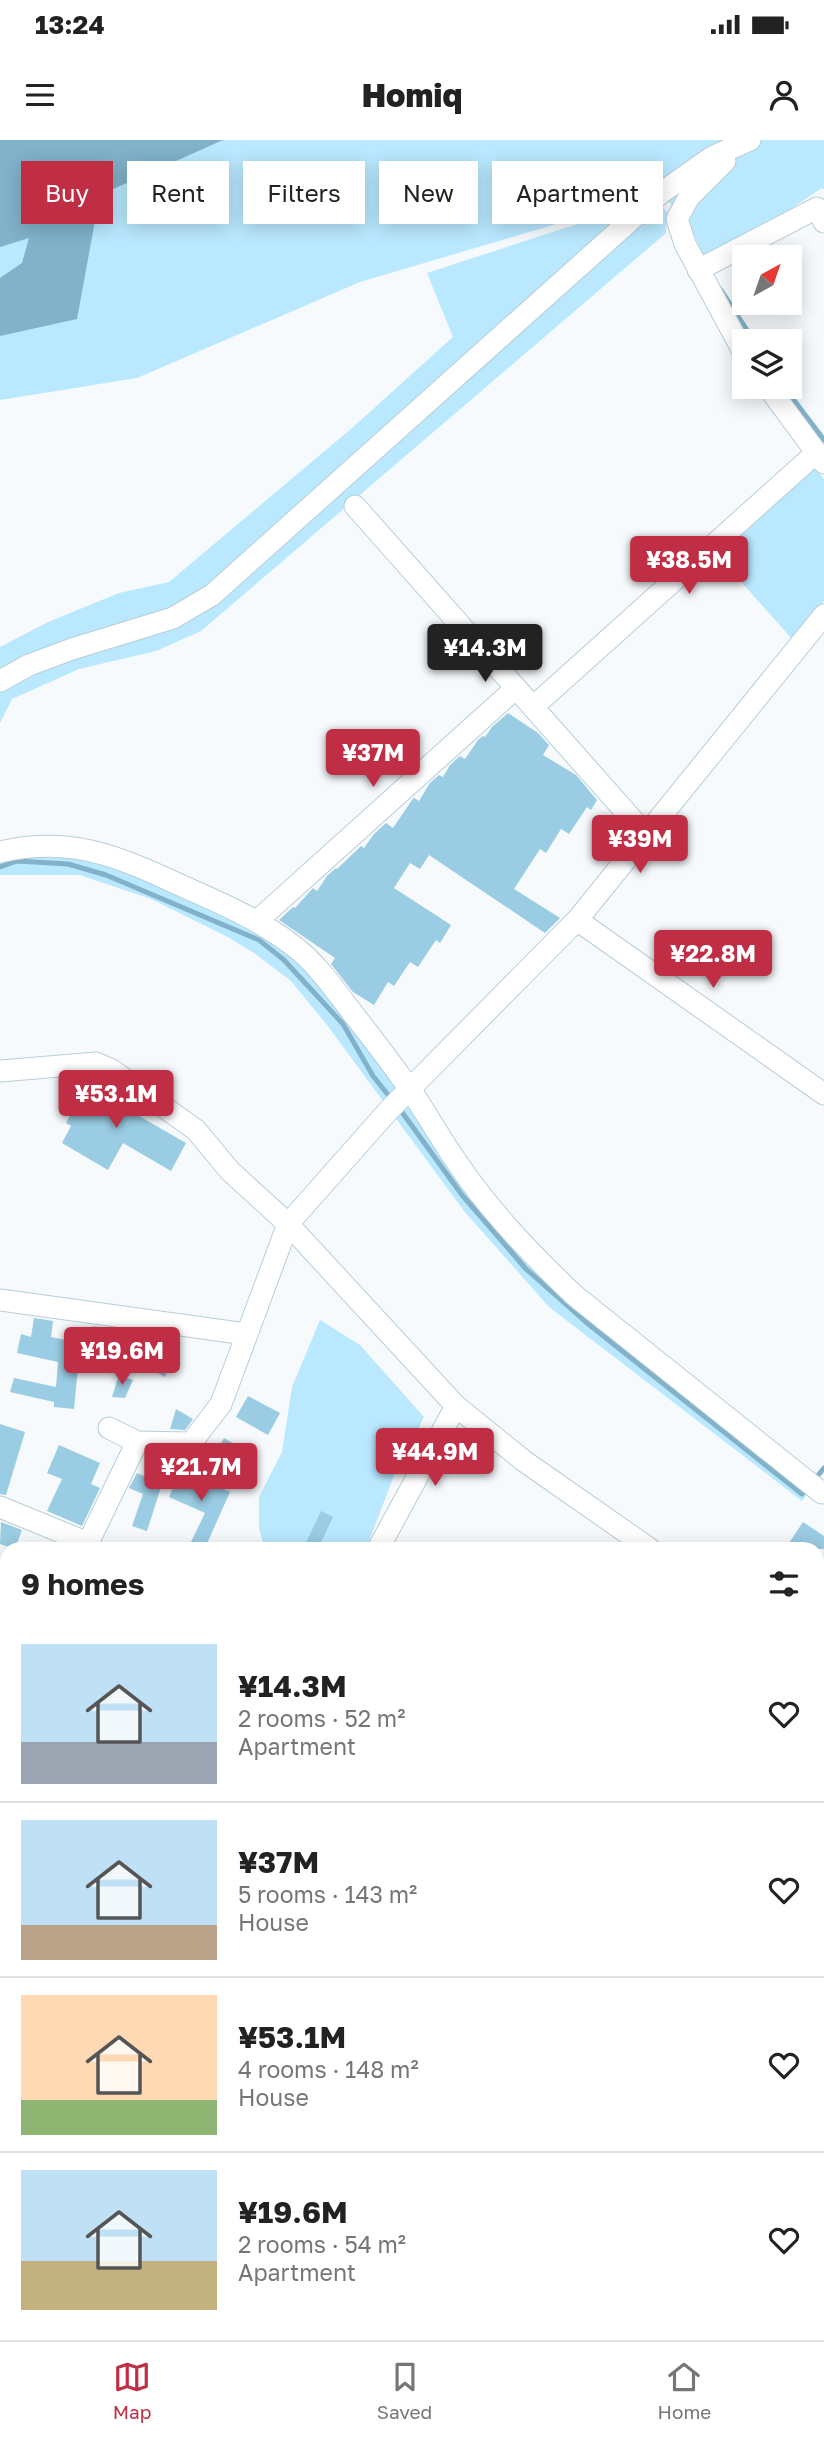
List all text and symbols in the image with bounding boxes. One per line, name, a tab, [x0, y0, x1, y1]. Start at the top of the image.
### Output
text: 13:24	[35, 9, 105, 40]
icon: menu	[21, 76, 59, 114]
text: Homiq	[362, 76, 462, 114]
icon: person	[765, 76, 803, 114]
chip: Buy	[21, 161, 113, 224]
chip: Rent	[127, 161, 229, 224]
chip: Filters	[243, 161, 365, 224]
chip: New	[379, 161, 478, 224]
chip: Apartment	[492, 161, 663, 224]
north arrow	[732, 245, 802, 315]
map controls	[732, 245, 802, 399]
button: layers	[732, 329, 802, 399]
pin: ¥38.5M	[632, 536, 746, 596]
text: ¥38.5M	[646, 545, 732, 573]
pin: ¥14.3M	[428, 624, 542, 684]
text: ¥14.3M	[443, 633, 527, 661]
pin: ¥37M	[332, 730, 414, 789]
text: ¥37M	[342, 738, 404, 766]
pin: ¥39M	[599, 816, 681, 875]
text: ¥39M	[608, 824, 672, 852]
pin: ¥22.8M	[656, 930, 770, 990]
text: ¥22.8M	[670, 939, 756, 967]
pin: ¥53.1M	[59, 1070, 173, 1130]
text: ¥53.1M	[75, 1079, 157, 1107]
pin: ¥19.6M	[65, 1328, 179, 1387]
text: ¥19.6M	[80, 1336, 164, 1364]
pin: ¥44.9M	[378, 1428, 492, 1488]
text: ¥44.9M	[392, 1437, 478, 1465]
pin: ¥21.7M	[144, 1444, 258, 1503]
text: ¥21.7M	[160, 1452, 242, 1480]
icon: filters	[765, 1565, 803, 1603]
text: 9 homes	[21, 1566, 144, 1602]
text: ¥14.3M	[238, 1668, 347, 1704]
icon: home	[77, 1672, 161, 1756]
icon: heart	[765, 1695, 803, 1733]
text: 2 rooms · 52 m²	[238, 1704, 405, 1732]
text: Apartment	[238, 1732, 356, 1760]
text: ¥37M	[238, 1844, 319, 1880]
icon: home	[77, 1848, 161, 1932]
icon: heart	[765, 1871, 803, 1909]
text: 5 rooms · 143 m²	[238, 1880, 417, 1908]
text: House	[238, 1908, 309, 1936]
text: ¥53.1M	[238, 2019, 346, 2055]
icon: home	[77, 2023, 161, 2107]
icon: heart	[765, 2046, 803, 2084]
text: 4 rooms · 148 m²	[238, 2055, 419, 2083]
text: House	[238, 2083, 309, 2111]
text: ¥19.6M	[238, 2194, 348, 2230]
icon: home	[77, 2198, 161, 2282]
icon: heart	[765, 2221, 803, 2259]
text: 2 rooms · 54 m²	[238, 2230, 406, 2258]
text: Apartment	[238, 2258, 356, 2286]
tab: Map	[113, 2358, 151, 2423]
tab: Saved	[377, 2358, 432, 2423]
tab: Home	[658, 2358, 711, 2423]

